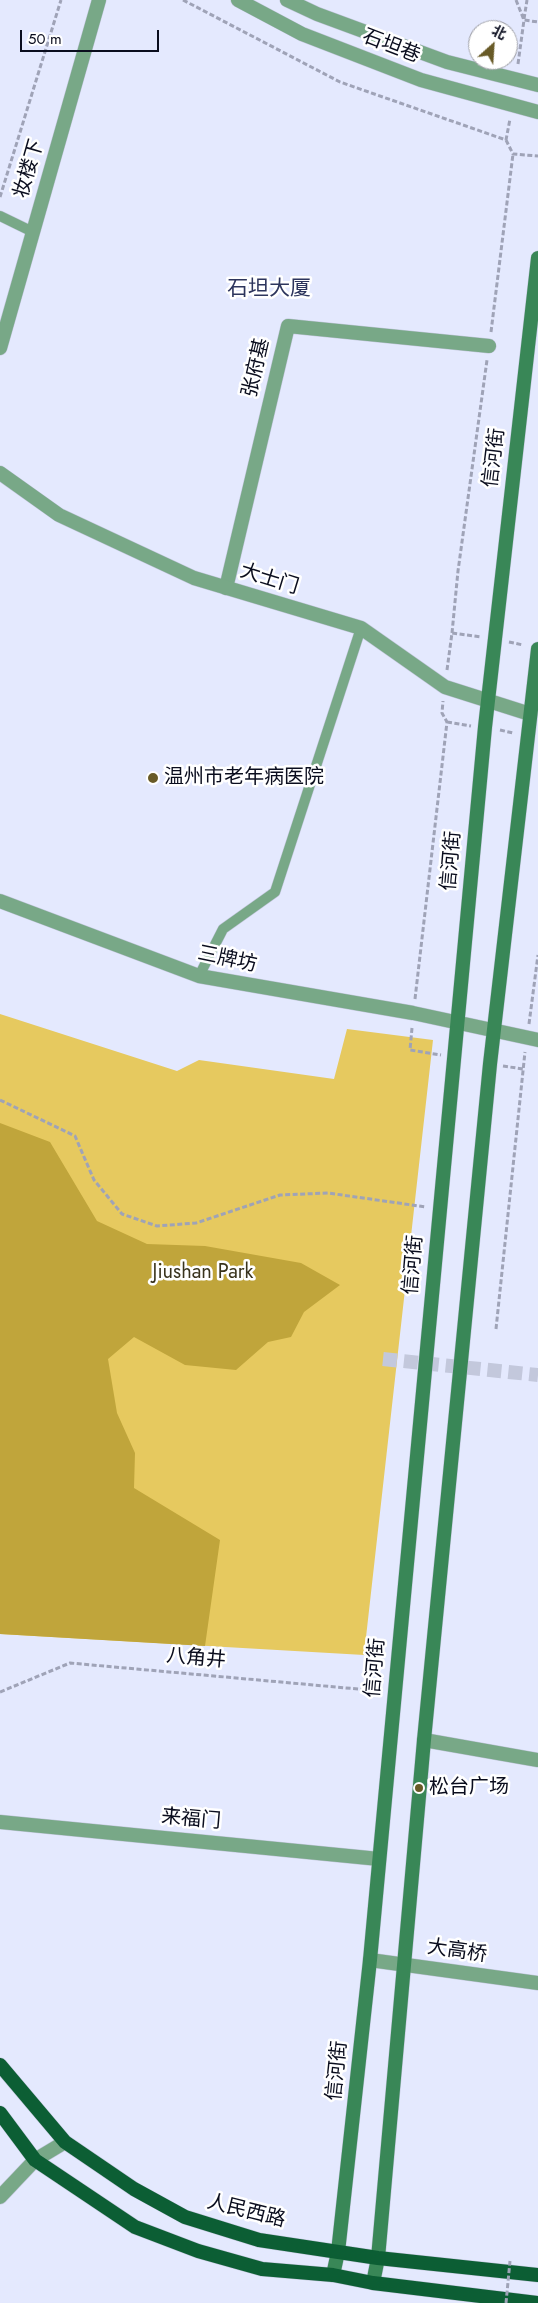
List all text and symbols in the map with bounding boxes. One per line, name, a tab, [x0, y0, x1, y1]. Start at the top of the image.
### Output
scale bar	[22, 20, 161, 52]
north arrow	[468, 20, 518, 70]
text: 北	[488, 20, 510, 44]
street label: 石坦巷	[359, 25, 423, 69]
text: 50 m	[28, 28, 62, 50]
street label: 妆楼下	[10, 137, 50, 201]
district label: 石坦大厦	[227, 277, 311, 303]
street label: 张府基	[239, 336, 275, 400]
street label: 信河街	[479, 427, 511, 489]
street label: 大士门	[237, 560, 301, 600]
place label: 温州市老年病医院	[164, 766, 324, 790]
marker: 温州市老年病医院	[146, 771, 160, 785]
street label: 信河街	[437, 830, 467, 892]
street label: 三牌坊	[195, 942, 259, 978]
street label: 信河街	[399, 1234, 429, 1296]
park label: Jiushan Park	[153, 1261, 253, 1285]
street label: 信河街	[361, 1637, 391, 1699]
street label: 八角井	[165, 1644, 227, 1674]
place label: 松台广场	[429, 1776, 509, 1800]
marker: 松台广场	[413, 1782, 425, 1794]
street label: 来福门	[160, 1805, 222, 1835]
street label: 大高桥	[426, 1936, 488, 1968]
street label: 信河街	[323, 2040, 353, 2102]
street label: 人民西路	[204, 2191, 288, 2233]

